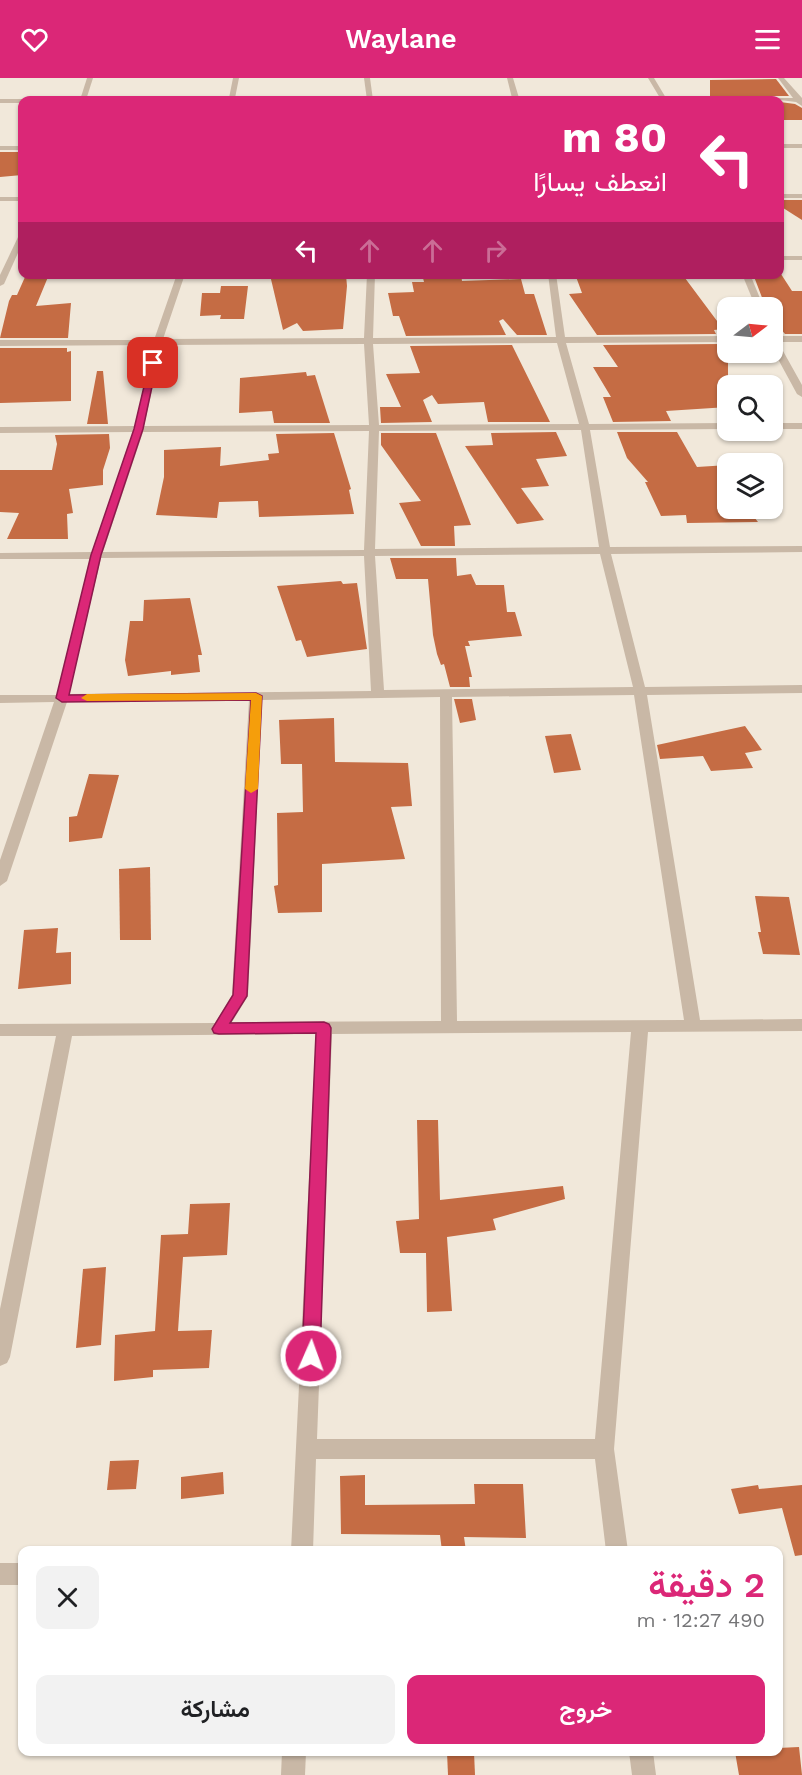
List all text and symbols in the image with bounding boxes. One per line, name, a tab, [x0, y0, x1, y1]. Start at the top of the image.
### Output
icon: heart	[18, 23, 51, 56]
text: Waylane	[345, 23, 457, 55]
icon: menu	[751, 23, 784, 56]
text: 80 m	[562, 113, 667, 162]
icon: left	[688, 120, 766, 198]
text: انعطف يسارًا	[533, 166, 667, 198]
icon: left	[290, 234, 323, 267]
icon: ahead	[353, 234, 386, 267]
icon: ahead	[416, 234, 449, 267]
icon: right	[479, 234, 512, 267]
north arrow	[717, 297, 783, 363]
map controls	[717, 297, 783, 519]
pin	[127, 337, 178, 388]
icon: arrive	[136, 346, 169, 379]
button: search	[717, 375, 783, 441]
button: layers	[717, 453, 783, 519]
position arrow	[279, 1324, 343, 1388]
text: 2 دقيقة	[648, 1564, 765, 1606]
button: close	[36, 1566, 99, 1629]
text: 490 m · 12:27	[636, 1608, 765, 1632]
button: مشاركة	[36, 1675, 395, 1744]
button: خروج	[407, 1675, 765, 1744]

